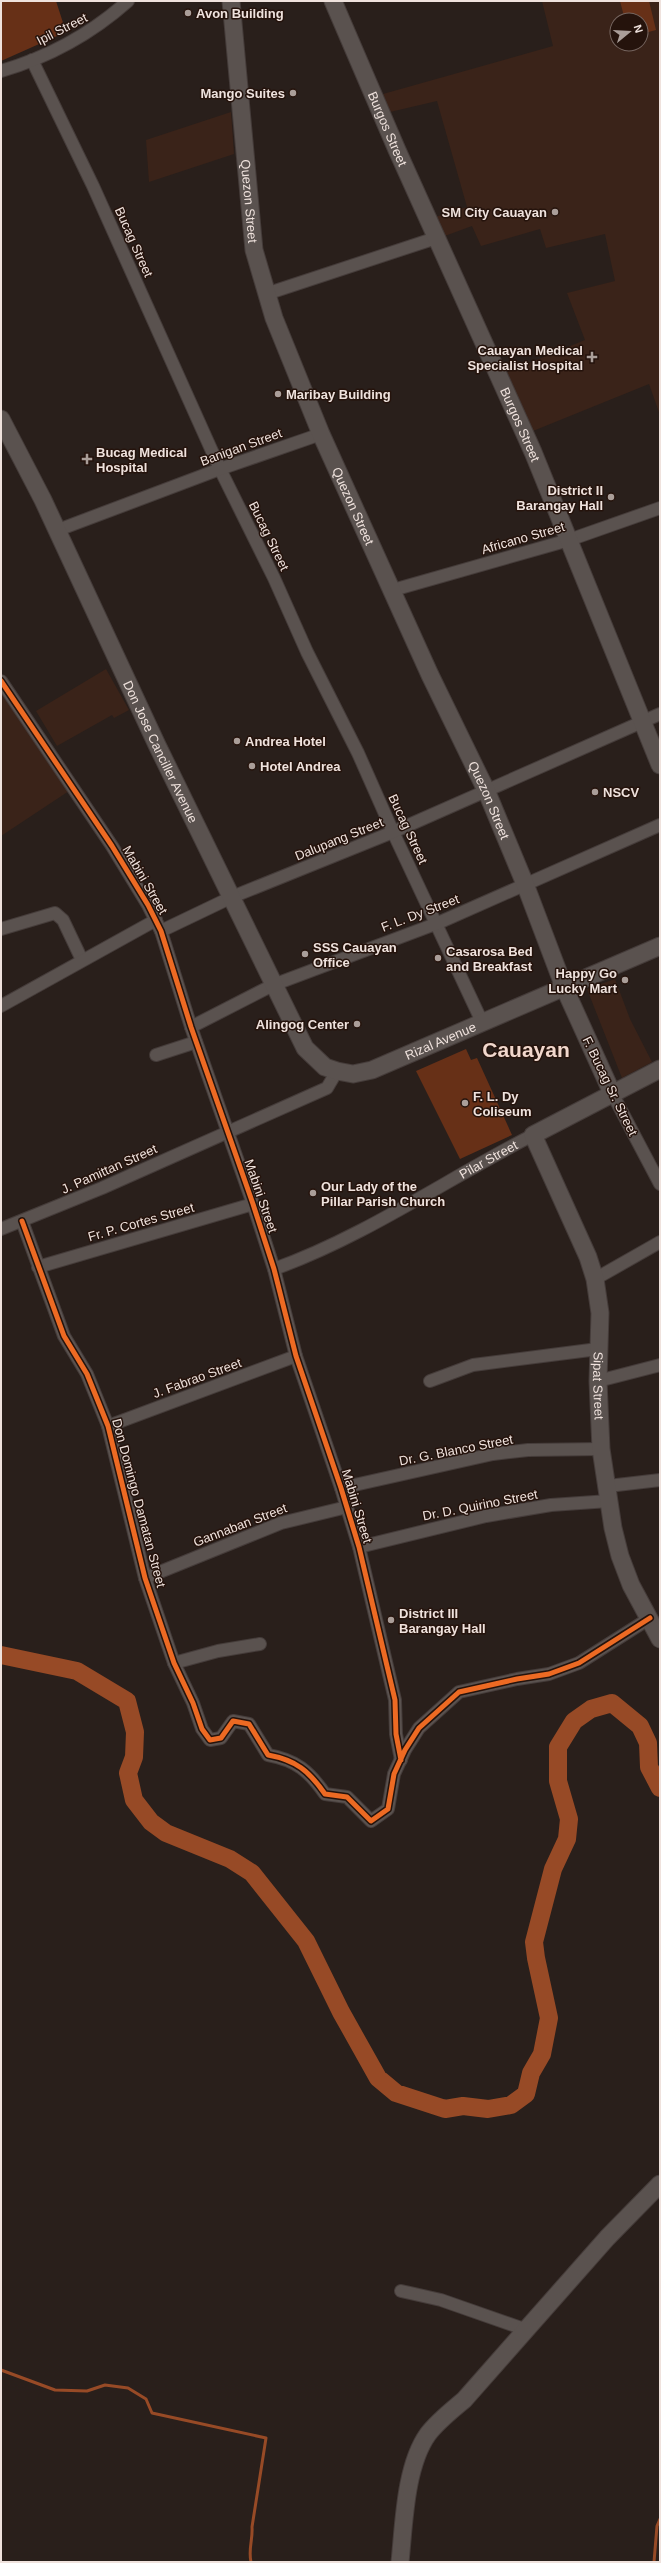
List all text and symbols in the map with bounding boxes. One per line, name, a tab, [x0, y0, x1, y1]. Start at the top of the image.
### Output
place label: Avon Building	[196, 6, 284, 21]
marker: Avon Building	[183, 8, 193, 18]
street label: Ipil Street	[34, 10, 90, 48]
north arrow	[609, 12, 649, 52]
text: N	[632, 23, 645, 35]
place label: Mango Suites	[200, 86, 285, 101]
marker: Mango Suites	[288, 88, 298, 98]
street label: Burgos Street	[365, 89, 411, 169]
street label: Quezon Street	[238, 159, 261, 244]
street label: Bucag Street	[112, 205, 156, 280]
place label: SM City Cauayan	[442, 205, 547, 220]
marker: SM City Cauayan	[550, 207, 560, 217]
place label: Cauayan Medical Specialist Hospital	[467, 343, 583, 373]
marker: Cauayan Medical Specialist Hospital	[586, 351, 598, 363]
street label: Burgos Street	[497, 385, 544, 464]
place label: Maribay Building	[286, 387, 391, 402]
marker: Maribay Building	[273, 389, 283, 399]
street label: Banigan Street	[198, 425, 284, 469]
place label: Bucag Medical Hospital	[96, 445, 187, 475]
marker: Bucag Medical Hospital	[81, 453, 93, 465]
street label: Quezon Street	[329, 465, 378, 548]
place label: District II Barangay Hall	[516, 483, 603, 513]
marker: District II Barangay Hall	[606, 492, 616, 502]
street label: Bucag Street	[246, 499, 292, 573]
street label: Africano Street	[480, 519, 567, 557]
street label: Don Jose Canciller Avenue	[120, 678, 201, 825]
place label: Andrea Hotel	[245, 734, 326, 749]
marker: Andrea Hotel	[232, 736, 242, 746]
street label: Quezon Street	[465, 758, 513, 842]
place label: Hotel Andrea	[260, 759, 341, 774]
marker: Hotel Andrea	[247, 761, 257, 771]
place label: NSCV	[603, 785, 639, 800]
marker: NSCV	[590, 787, 600, 797]
street label: Bucag Street	[385, 792, 431, 867]
street label: Dalupang Street	[293, 814, 386, 864]
street label: Mabini Street	[119, 843, 171, 917]
street label: F. L. Dy Street	[379, 891, 461, 935]
place label: SSS Cauayan Office	[313, 940, 397, 970]
place label: Casarosa Bed and Breakfast	[446, 944, 533, 974]
marker: SSS Cauayan Office	[300, 949, 310, 959]
marker: Casarosa Bed and Breakfast	[433, 953, 443, 963]
place label: Happy Go Lucky Mart	[548, 966, 618, 996]
marker: Happy Go Lucky Mart	[620, 975, 630, 985]
place label: Alingog Center	[256, 1017, 349, 1032]
marker: Alingog Center	[352, 1019, 362, 1029]
street label: Rizal Avenue	[403, 1019, 478, 1062]
street label: F. Bucag Sr. Street	[580, 1034, 641, 1138]
district label: Cauayan	[482, 1038, 570, 1061]
place label: F. L. Dy Coliseum	[473, 1089, 532, 1119]
marker: F. L. Dy Coliseum	[460, 1098, 470, 1108]
street label: Pilar Street	[456, 1137, 520, 1182]
street label: J. Pamittan Street	[59, 1141, 160, 1197]
street label: Mabini Street	[241, 1157, 281, 1235]
place label: Our Lady of the Pillar Parish Church	[321, 1179, 445, 1209]
marker: Our Lady of the Pillar Parish Church	[308, 1188, 318, 1198]
street label: Fr. P. Cortes Street	[86, 1200, 196, 1244]
street label: Sipat Street	[590, 1351, 607, 1420]
street label: J. Fabrao Street	[151, 1355, 244, 1401]
street label: Don Domingo Damatan Street	[109, 1417, 169, 1589]
street label: Dr. G. Blanco Street	[398, 1432, 515, 1468]
street label: Mabini Street	[339, 1467, 375, 1545]
street label: Dr. D. Quirino Street	[421, 1486, 539, 1524]
street label: Gannaban Street	[191, 1500, 289, 1550]
place label: District III Barangay Hall	[399, 1606, 486, 1636]
marker: District III Barangay Hall	[386, 1615, 396, 1625]

